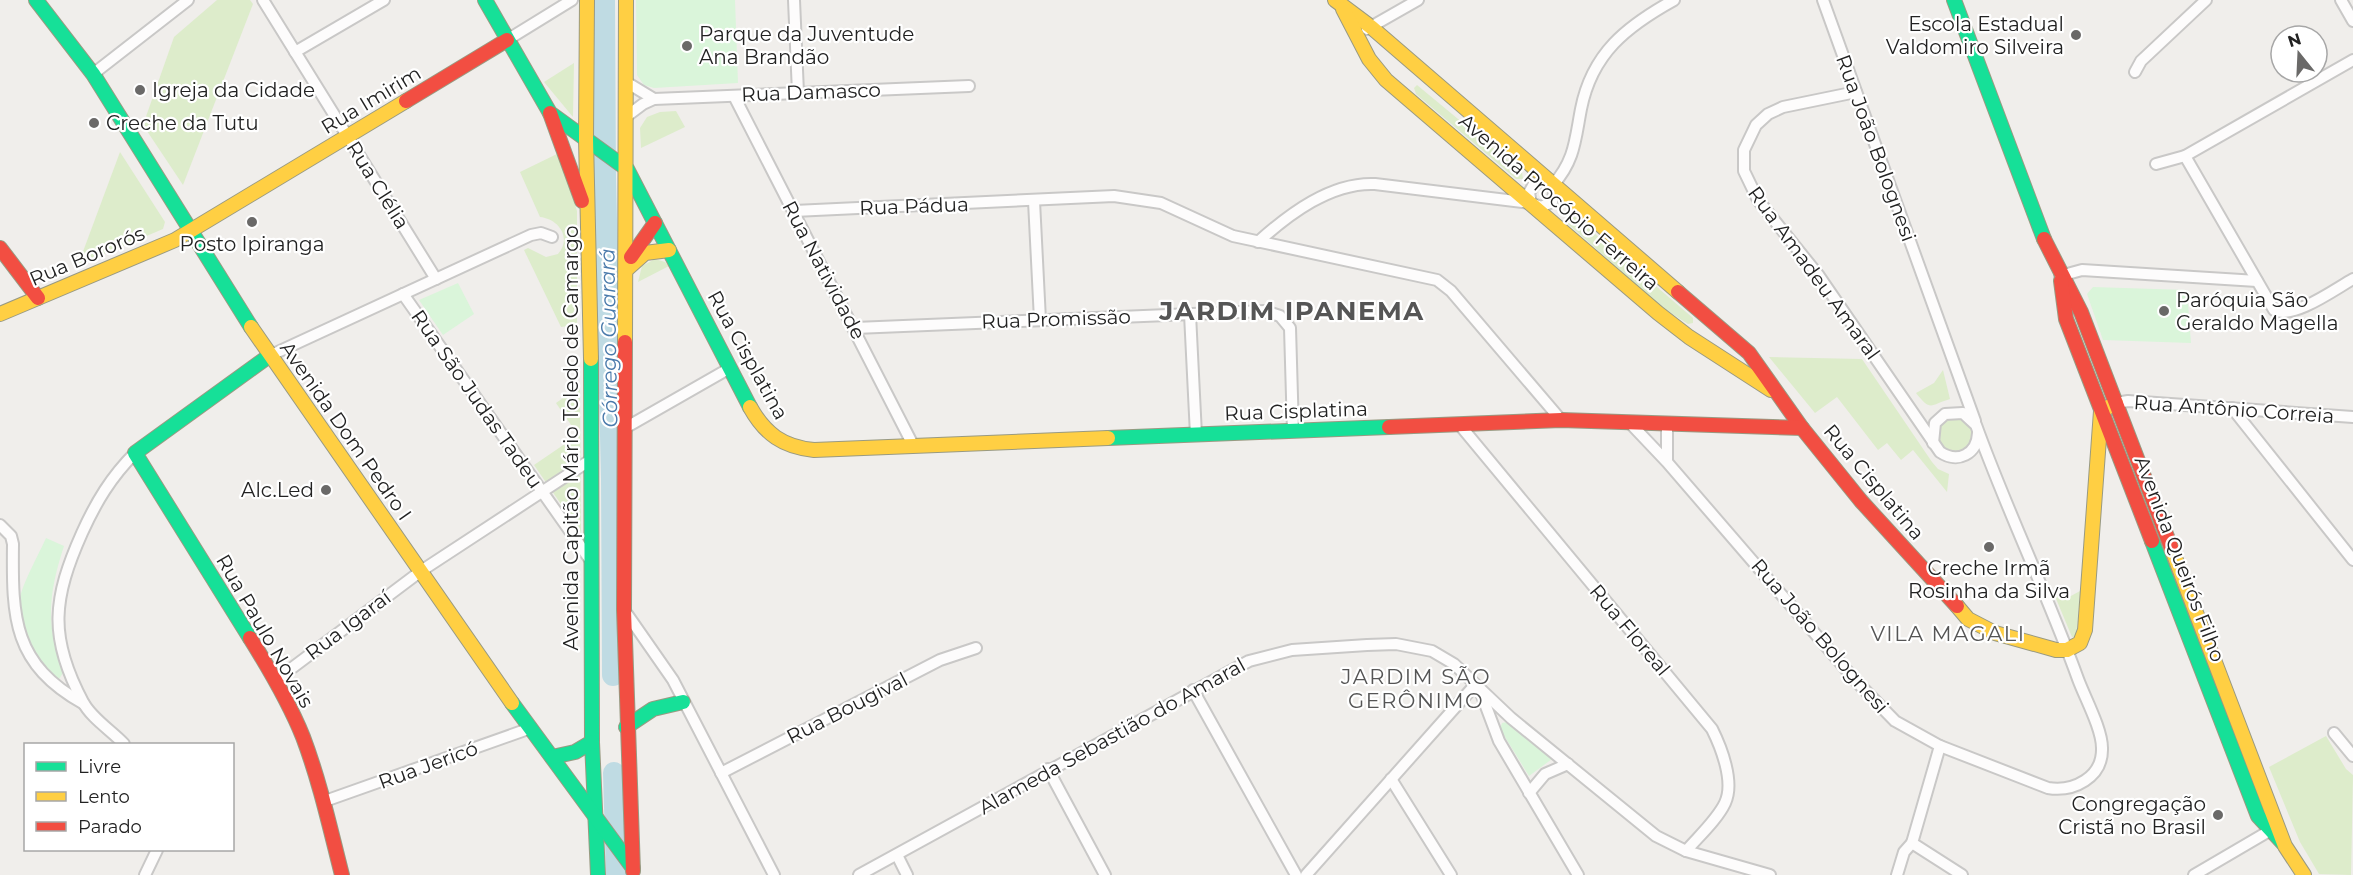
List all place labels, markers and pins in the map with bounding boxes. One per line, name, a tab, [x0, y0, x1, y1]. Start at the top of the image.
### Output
place label: Escola Estadual Valdomiro Silveira	[1886, 12, 2064, 59]
place label: Parque da Juventude Ana Brandão	[699, 22, 914, 69]
marker: Escola Estadual Valdomiro Silveira	[2069, 28, 2083, 42]
marker: Parque da Juventude Ana Brandão	[680, 39, 694, 53]
place label: Igreja da Cidade	[152, 78, 315, 102]
marker: Igreja da Cidade	[133, 83, 147, 97]
place label: Creche da Tutu	[106, 111, 259, 135]
marker: Creche da Tutu	[87, 116, 101, 130]
marker: Posto Ipiranga	[245, 215, 259, 229]
place label: Posto Ipiranga	[180, 232, 324, 256]
place label: Paróquia São Geraldo Magella	[2176, 288, 2339, 335]
marker: Paróquia São Geraldo Magella	[2157, 304, 2171, 318]
place label: Alc.Led	[241, 478, 314, 502]
marker: Alc.Led	[319, 483, 333, 497]
marker: Creche Irmã Rosinha da Silva	[1982, 540, 1996, 554]
place label: Creche Irmã Rosinha da Silva	[1908, 556, 2070, 603]
place label: Congregação Cristã no Brasil	[2058, 792, 2206, 839]
marker: Congregação Cristã no Brasil	[2211, 808, 2225, 822]

